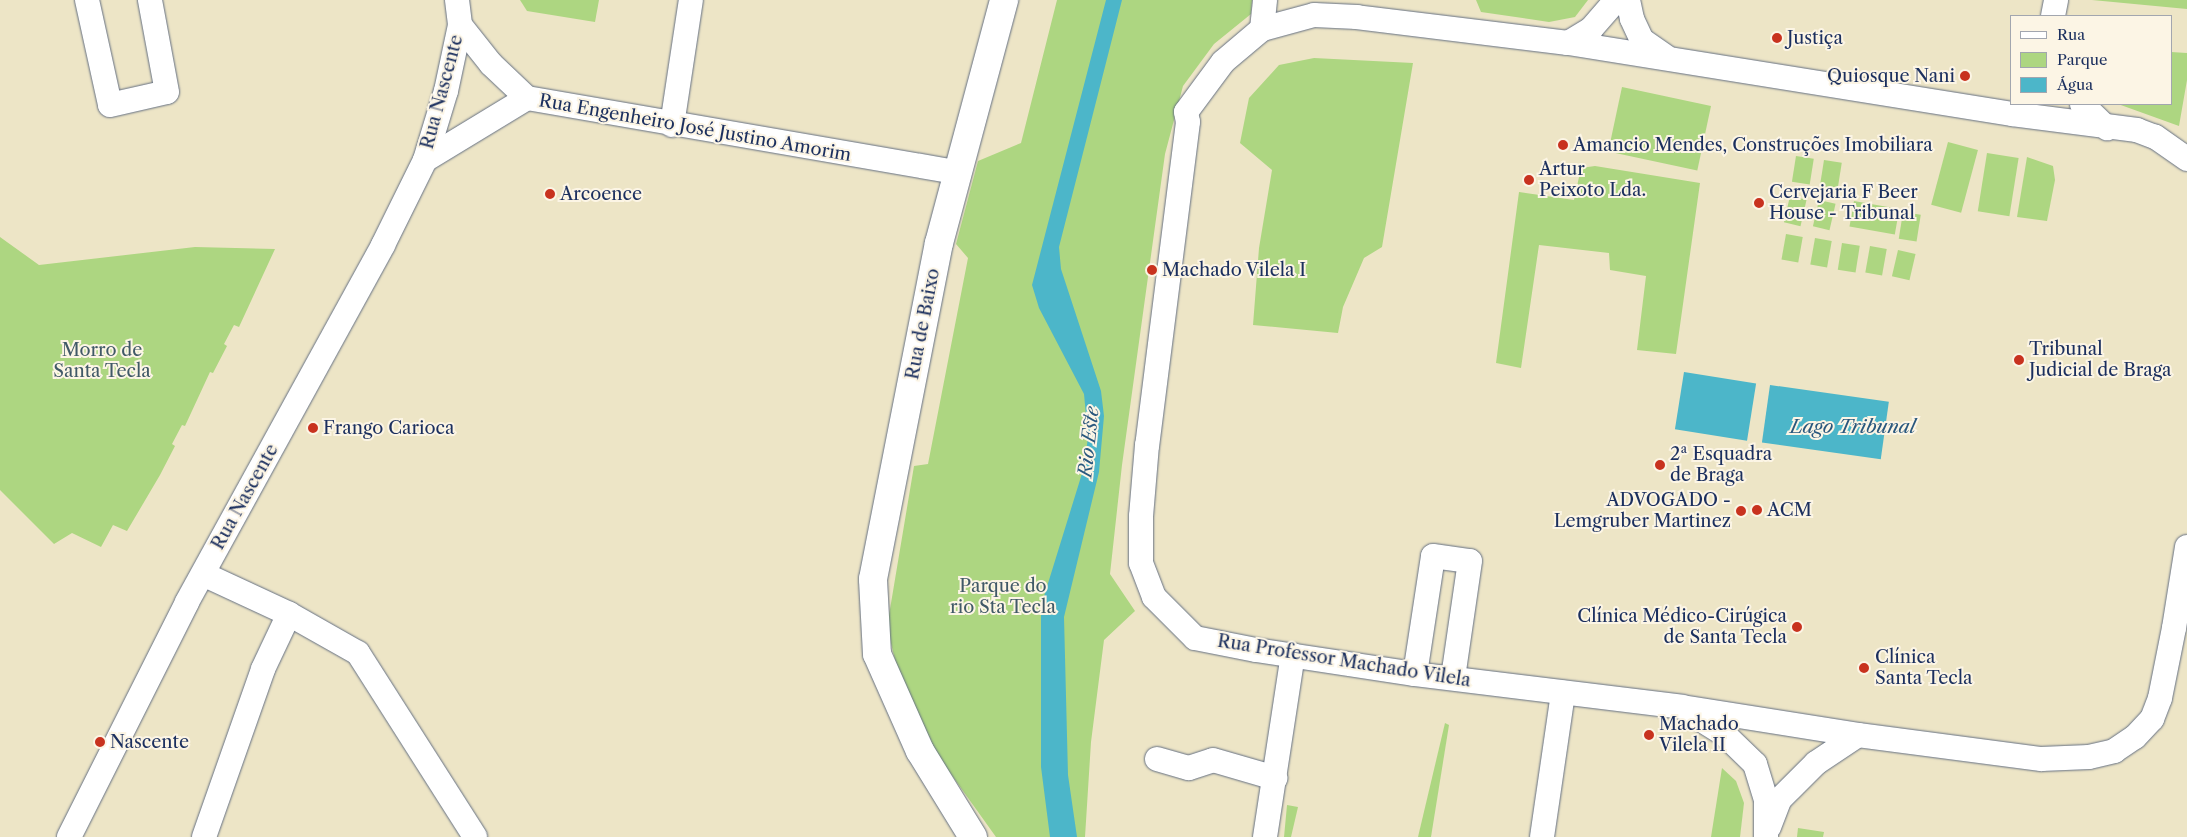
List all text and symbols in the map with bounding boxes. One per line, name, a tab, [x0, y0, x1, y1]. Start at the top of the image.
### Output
legend	[2010, 15, 2172, 105]
text: Rua	[2057, 25, 2085, 44]
place label: Justiça	[1787, 27, 1843, 49]
street label: Rua Nascente	[416, 32, 468, 152]
marker: Justiça	[1771, 32, 1783, 44]
text: Parque	[2057, 50, 2107, 69]
place label: Quiosque Nani	[1827, 65, 1955, 87]
marker: Quiosque Nani	[1959, 70, 1971, 82]
text: Água	[2057, 75, 2093, 94]
street label: Rua Engenheiro José Justino Amorim	[537, 90, 853, 166]
place label: Amancio Mendes, Construções Imobiliara	[1573, 134, 1933, 156]
marker: Amancio Mendes, Construções Imobiliara	[1557, 139, 1569, 151]
place label: Artur Peixoto Lda.	[1539, 159, 1646, 202]
marker: Artur Peixoto Lda.	[1523, 174, 1535, 186]
place label: Cervejaria F Beer House - Tribunal	[1769, 182, 1919, 224]
place label: Arcoence	[560, 183, 642, 205]
marker: Arcoence	[544, 188, 556, 200]
marker: Cervejaria F Beer House - Tribunal	[1753, 197, 1765, 209]
place label: Machado Vilela I	[1162, 259, 1307, 281]
marker: Machado Vilela I	[1146, 264, 1158, 276]
street label: Rua de Baixo	[902, 266, 944, 382]
place label: Tribunal Judicial de Braga	[2029, 339, 2172, 382]
park label: Morro de Santa Tecla	[53, 340, 151, 382]
marker: Tribunal Judicial de Braga	[2013, 354, 2025, 366]
water label: Rio Este	[1074, 405, 1104, 479]
water label: Lago Tribunal	[1790, 416, 1916, 438]
place label: Frango Carioca	[323, 417, 455, 439]
marker: Frango Carioca	[307, 422, 319, 434]
street label: Rua Nascente	[207, 440, 283, 554]
place label: 2ª Esquadra de Braga	[1670, 444, 1772, 486]
marker: 2ª Esquadra de Braga	[1654, 459, 1666, 471]
place label: ADVOGADO - Lemgruber Martinez	[1553, 490, 1731, 532]
place label: ACM	[1767, 499, 1812, 521]
marker: ACM	[1751, 504, 1763, 516]
marker: ADVOGADO - Lemgruber Martinez	[1735, 505, 1747, 517]
park label: Parque do rio Sta Tecla	[950, 576, 1056, 618]
place label: Clínica Médico-Cirúgica de Santa Tecla	[1577, 606, 1787, 649]
marker: Clínica Médico-Cirúgica de Santa Tecla	[1791, 621, 1803, 633]
street label: Rua Professor Machado Vilela	[1215, 630, 1473, 692]
place label: Clínica Santa Tecla	[1875, 647, 1973, 690]
marker: Clínica Santa Tecla	[1857, 661, 1871, 675]
place label: Machado Vilela II	[1659, 714, 1739, 756]
marker: Machado Vilela II	[1643, 729, 1655, 741]
place label: Nascente	[110, 731, 189, 753]
marker: Nascente	[94, 736, 106, 748]

